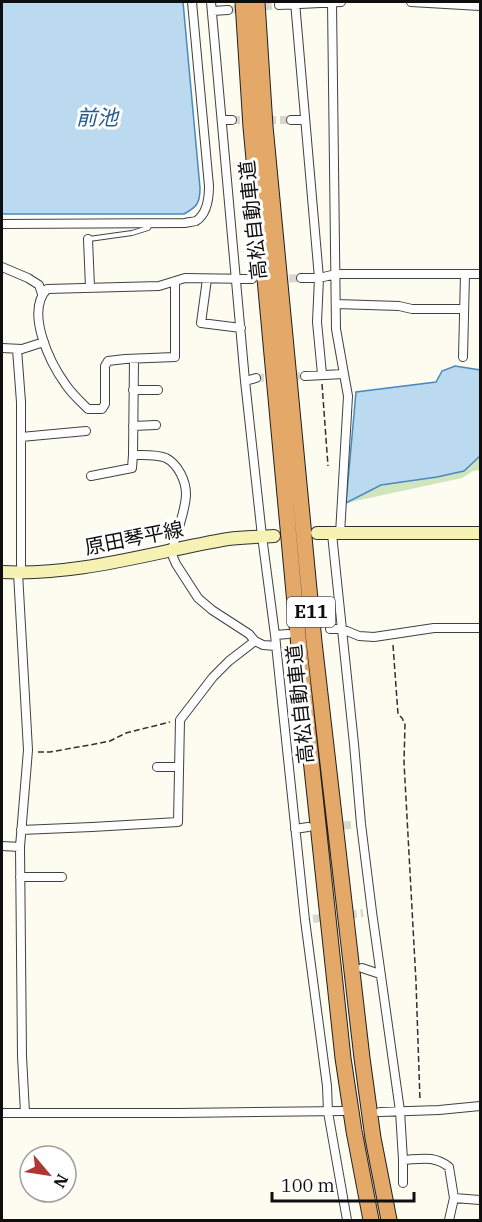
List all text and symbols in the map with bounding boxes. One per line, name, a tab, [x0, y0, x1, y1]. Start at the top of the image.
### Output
water label: 前池	[76, 103, 120, 131]
street label: 高松自動車道	[233, 159, 272, 281]
street label: 原田琴平線	[82, 515, 186, 560]
road number: E11	[287, 597, 335, 627]
street label: 高松自動車道	[280, 643, 319, 765]
north arrow	[18, 1144, 78, 1204]
scale bar	[272, 1165, 414, 1203]
text: N	[49, 1171, 73, 1192]
text: 100 m	[281, 1174, 335, 1197]

